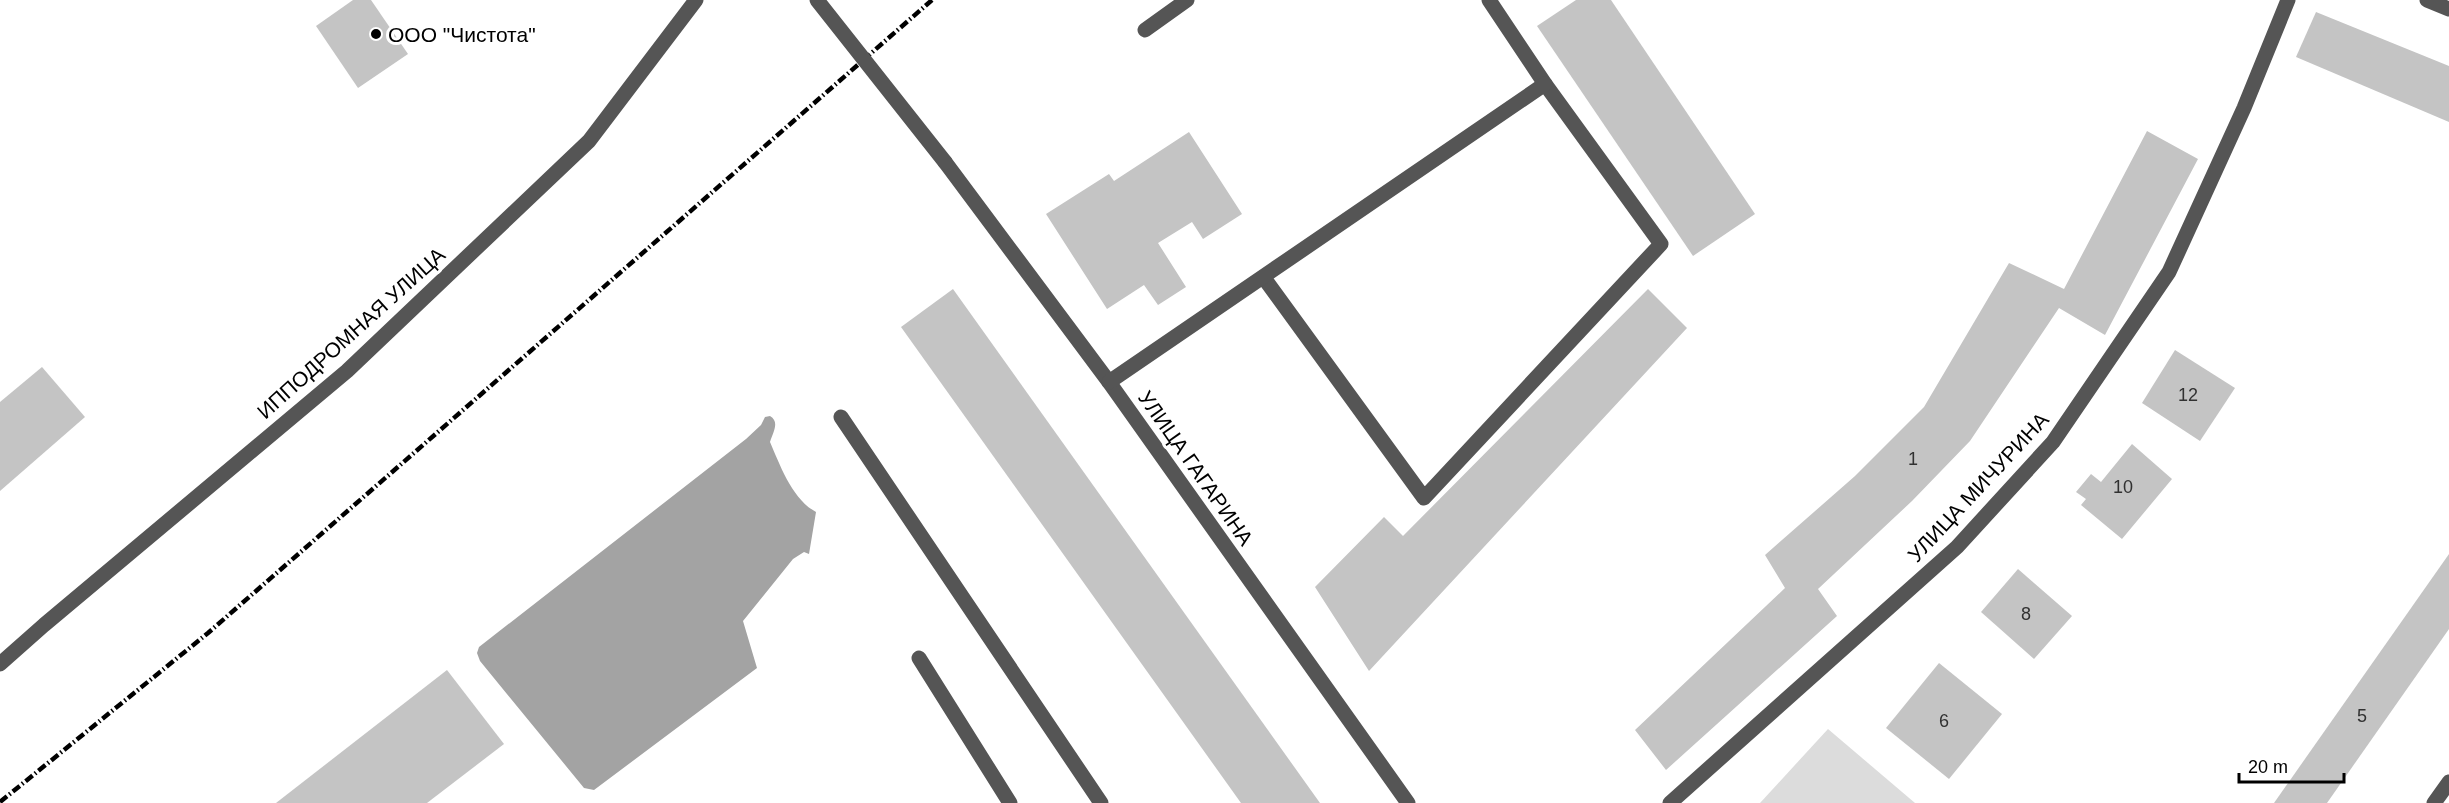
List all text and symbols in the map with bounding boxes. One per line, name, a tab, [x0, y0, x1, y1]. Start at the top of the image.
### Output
place label: ООО "Чистота"	[388, 23, 536, 46]
marker: ООО "Чистота"	[369, 27, 383, 41]
street label: ИППОДРОМНАЯ УЛИЦА	[253, 243, 449, 423]
house number: 12	[2178, 385, 2198, 405]
street label: УЛИЦА ГАГАРИНА	[1134, 386, 1258, 550]
street label: УЛИЦА МИЧУРИНА	[1903, 408, 2053, 566]
house number: 1	[1908, 449, 1918, 469]
house number: 10	[2113, 477, 2133, 497]
house number: 8	[2021, 604, 2031, 624]
house number: 5	[2357, 706, 2367, 726]
house number: 6	[1939, 711, 1949, 731]
scale bar	[2239, 746, 2344, 784]
text: 20 m	[2248, 757, 2288, 777]

